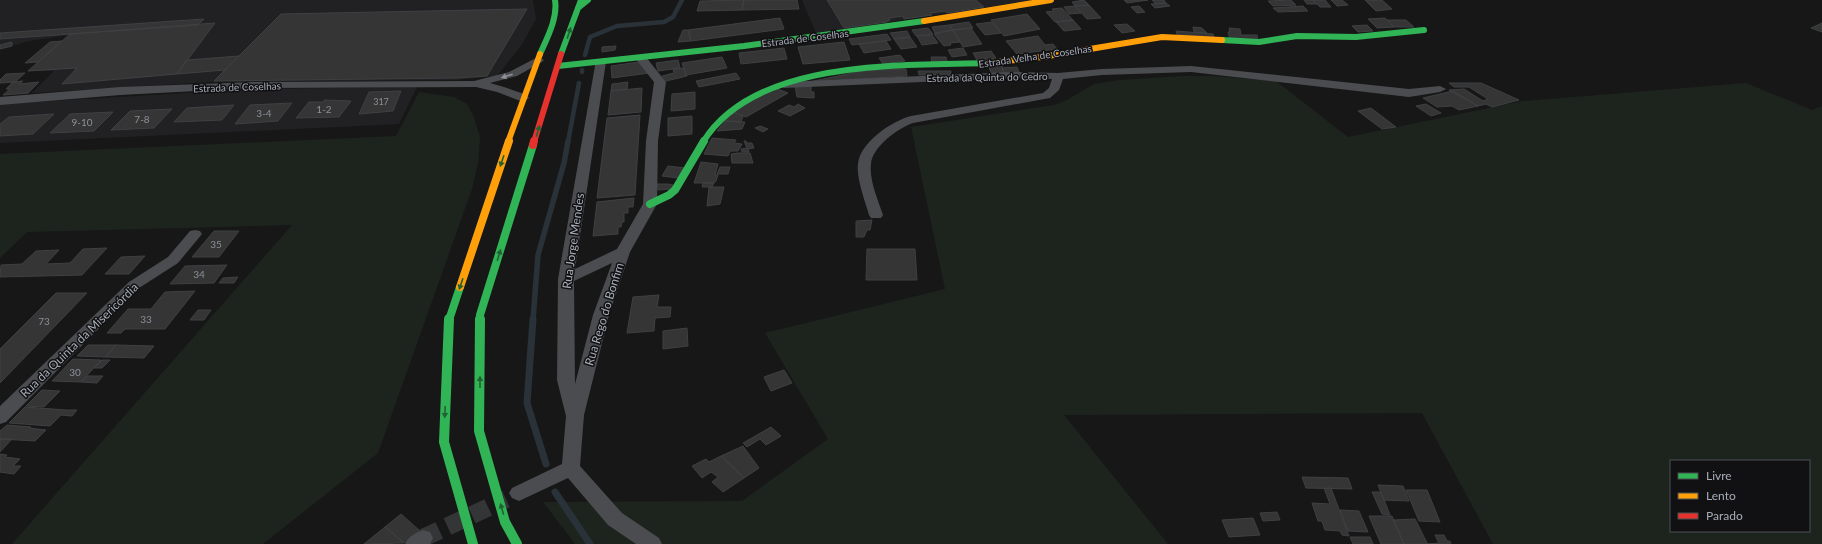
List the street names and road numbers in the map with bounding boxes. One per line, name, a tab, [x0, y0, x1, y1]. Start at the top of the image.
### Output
street label: Estrada de Coselhas	[761, 27, 849, 49]
street label: Estrada Velha de Coselhas	[978, 42, 1092, 70]
street label: Estrada da Quinta do Cedro	[926, 70, 1048, 84]
street label: Estrada de Coselhas	[193, 79, 281, 95]
street label: Rua Jorge Mendes	[559, 192, 587, 290]
street label: Rua Rego do Bonfim	[581, 261, 627, 367]
street label: Rua da Quinta da Misericórdia	[17, 280, 141, 400]

